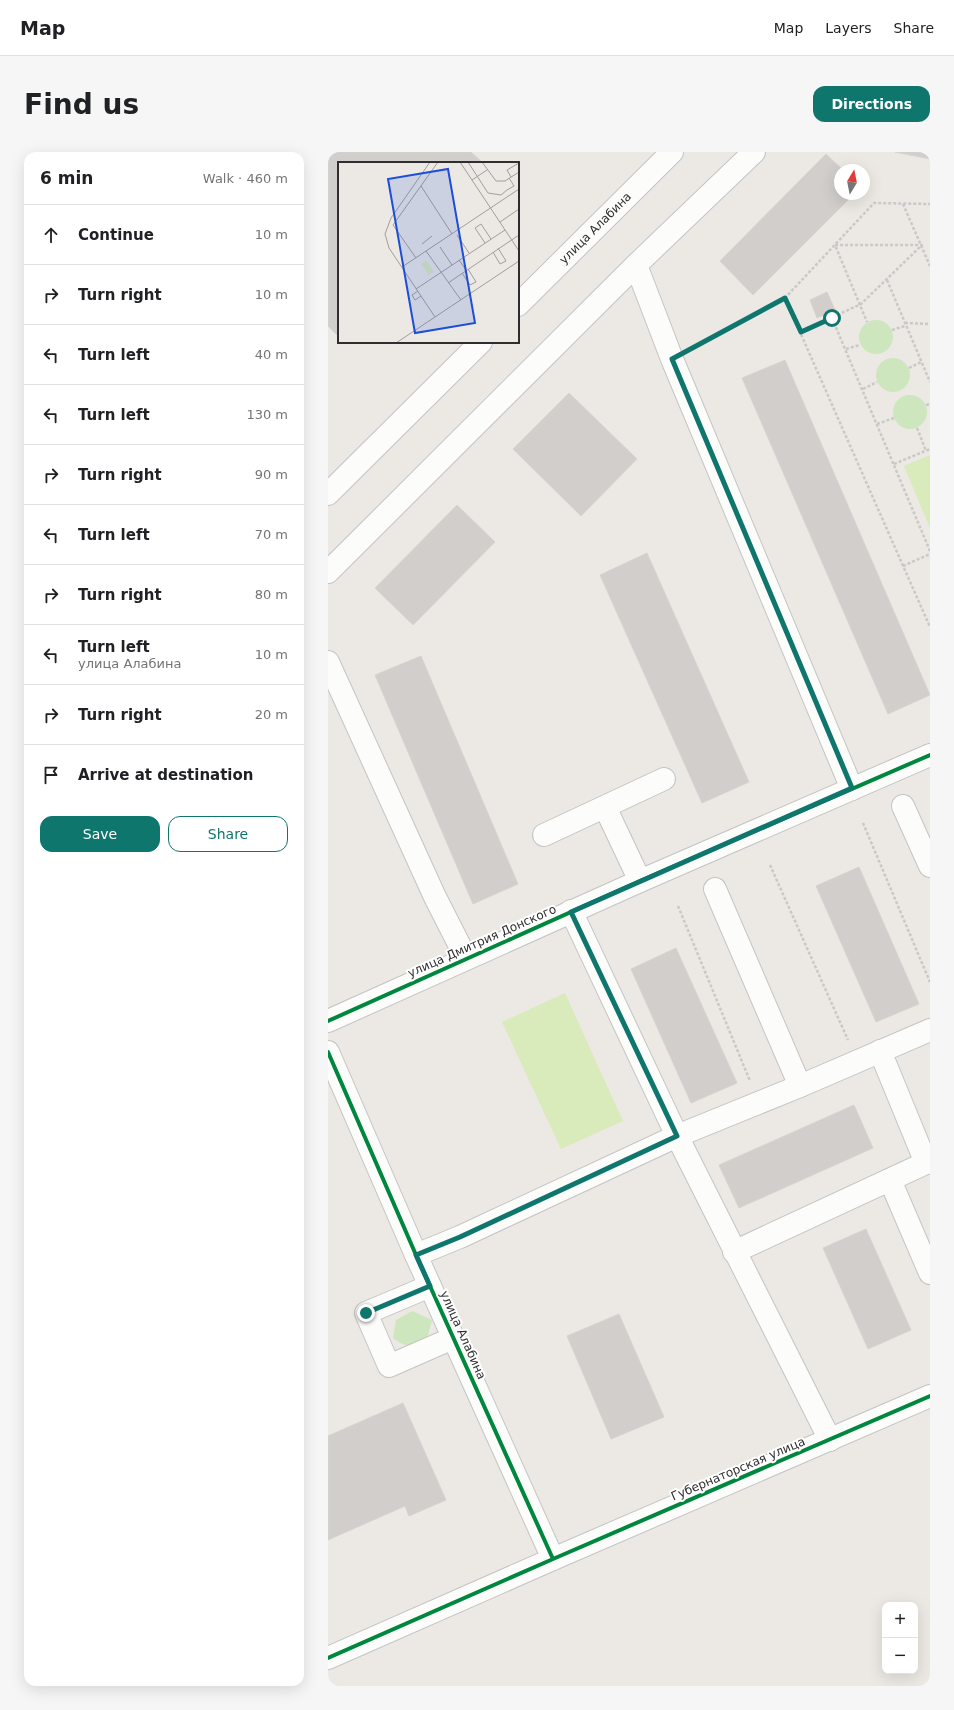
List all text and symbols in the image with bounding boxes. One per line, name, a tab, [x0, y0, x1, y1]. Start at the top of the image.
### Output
text: Map	[20, 17, 65, 39]
text: Map	[774, 20, 803, 36]
text: Layers	[825, 20, 872, 36]
text: Share	[894, 20, 934, 36]
button: Directions	[813, 86, 930, 122]
text: Find us	[24, 88, 139, 121]
inset map	[338, 162, 519, 343]
north arrow	[834, 164, 870, 200]
text: 6 min	[40, 168, 93, 188]
text: Walk · 460 m	[203, 171, 288, 186]
street label: улица Алабина	[556, 190, 634, 267]
icon: ahead	[40, 224, 62, 246]
text: Continue	[78, 226, 154, 244]
text: 10 m	[255, 227, 288, 242]
icon: right	[40, 284, 62, 306]
text: Turn right	[78, 286, 162, 304]
text: 10 m	[255, 287, 288, 302]
route start	[823, 309, 841, 327]
icon: left	[40, 344, 62, 366]
text: Turn left	[78, 346, 150, 364]
text: 40 m	[255, 347, 288, 362]
icon: left	[40, 404, 62, 426]
text: Turn left	[78, 406, 150, 424]
text: 130 m	[246, 407, 288, 422]
icon: right	[40, 464, 62, 486]
text: Turn right	[78, 466, 162, 484]
text: 90 m	[255, 467, 288, 482]
icon: left	[40, 524, 62, 546]
text: Turn left	[78, 526, 150, 544]
text: 70 m	[255, 527, 288, 542]
icon: right	[40, 584, 62, 606]
text: Turn right	[78, 586, 162, 604]
text: 80 m	[255, 587, 288, 602]
text: Turn left	[78, 638, 150, 656]
icon: left	[40, 644, 62, 666]
text: 10 m	[255, 647, 288, 662]
text: улица Алабина	[78, 656, 182, 671]
icon: right	[40, 704, 62, 726]
text: Turn right	[78, 706, 162, 724]
text: 20 m	[255, 707, 288, 722]
icon: arrive	[40, 764, 62, 786]
text: Arrive at destination	[78, 766, 253, 784]
button: Save	[40, 816, 160, 852]
button: Share	[168, 816, 288, 852]
street label: улица Дмитрия Донского	[406, 902, 558, 980]
street label: улица Алабина	[437, 1289, 489, 1381]
route end	[357, 1304, 375, 1322]
street label: Губернаторская улица	[669, 1434, 807, 1504]
map controls	[882, 1602, 918, 1674]
button: +	[882, 1602, 918, 1638]
button: −	[882, 1638, 918, 1674]

